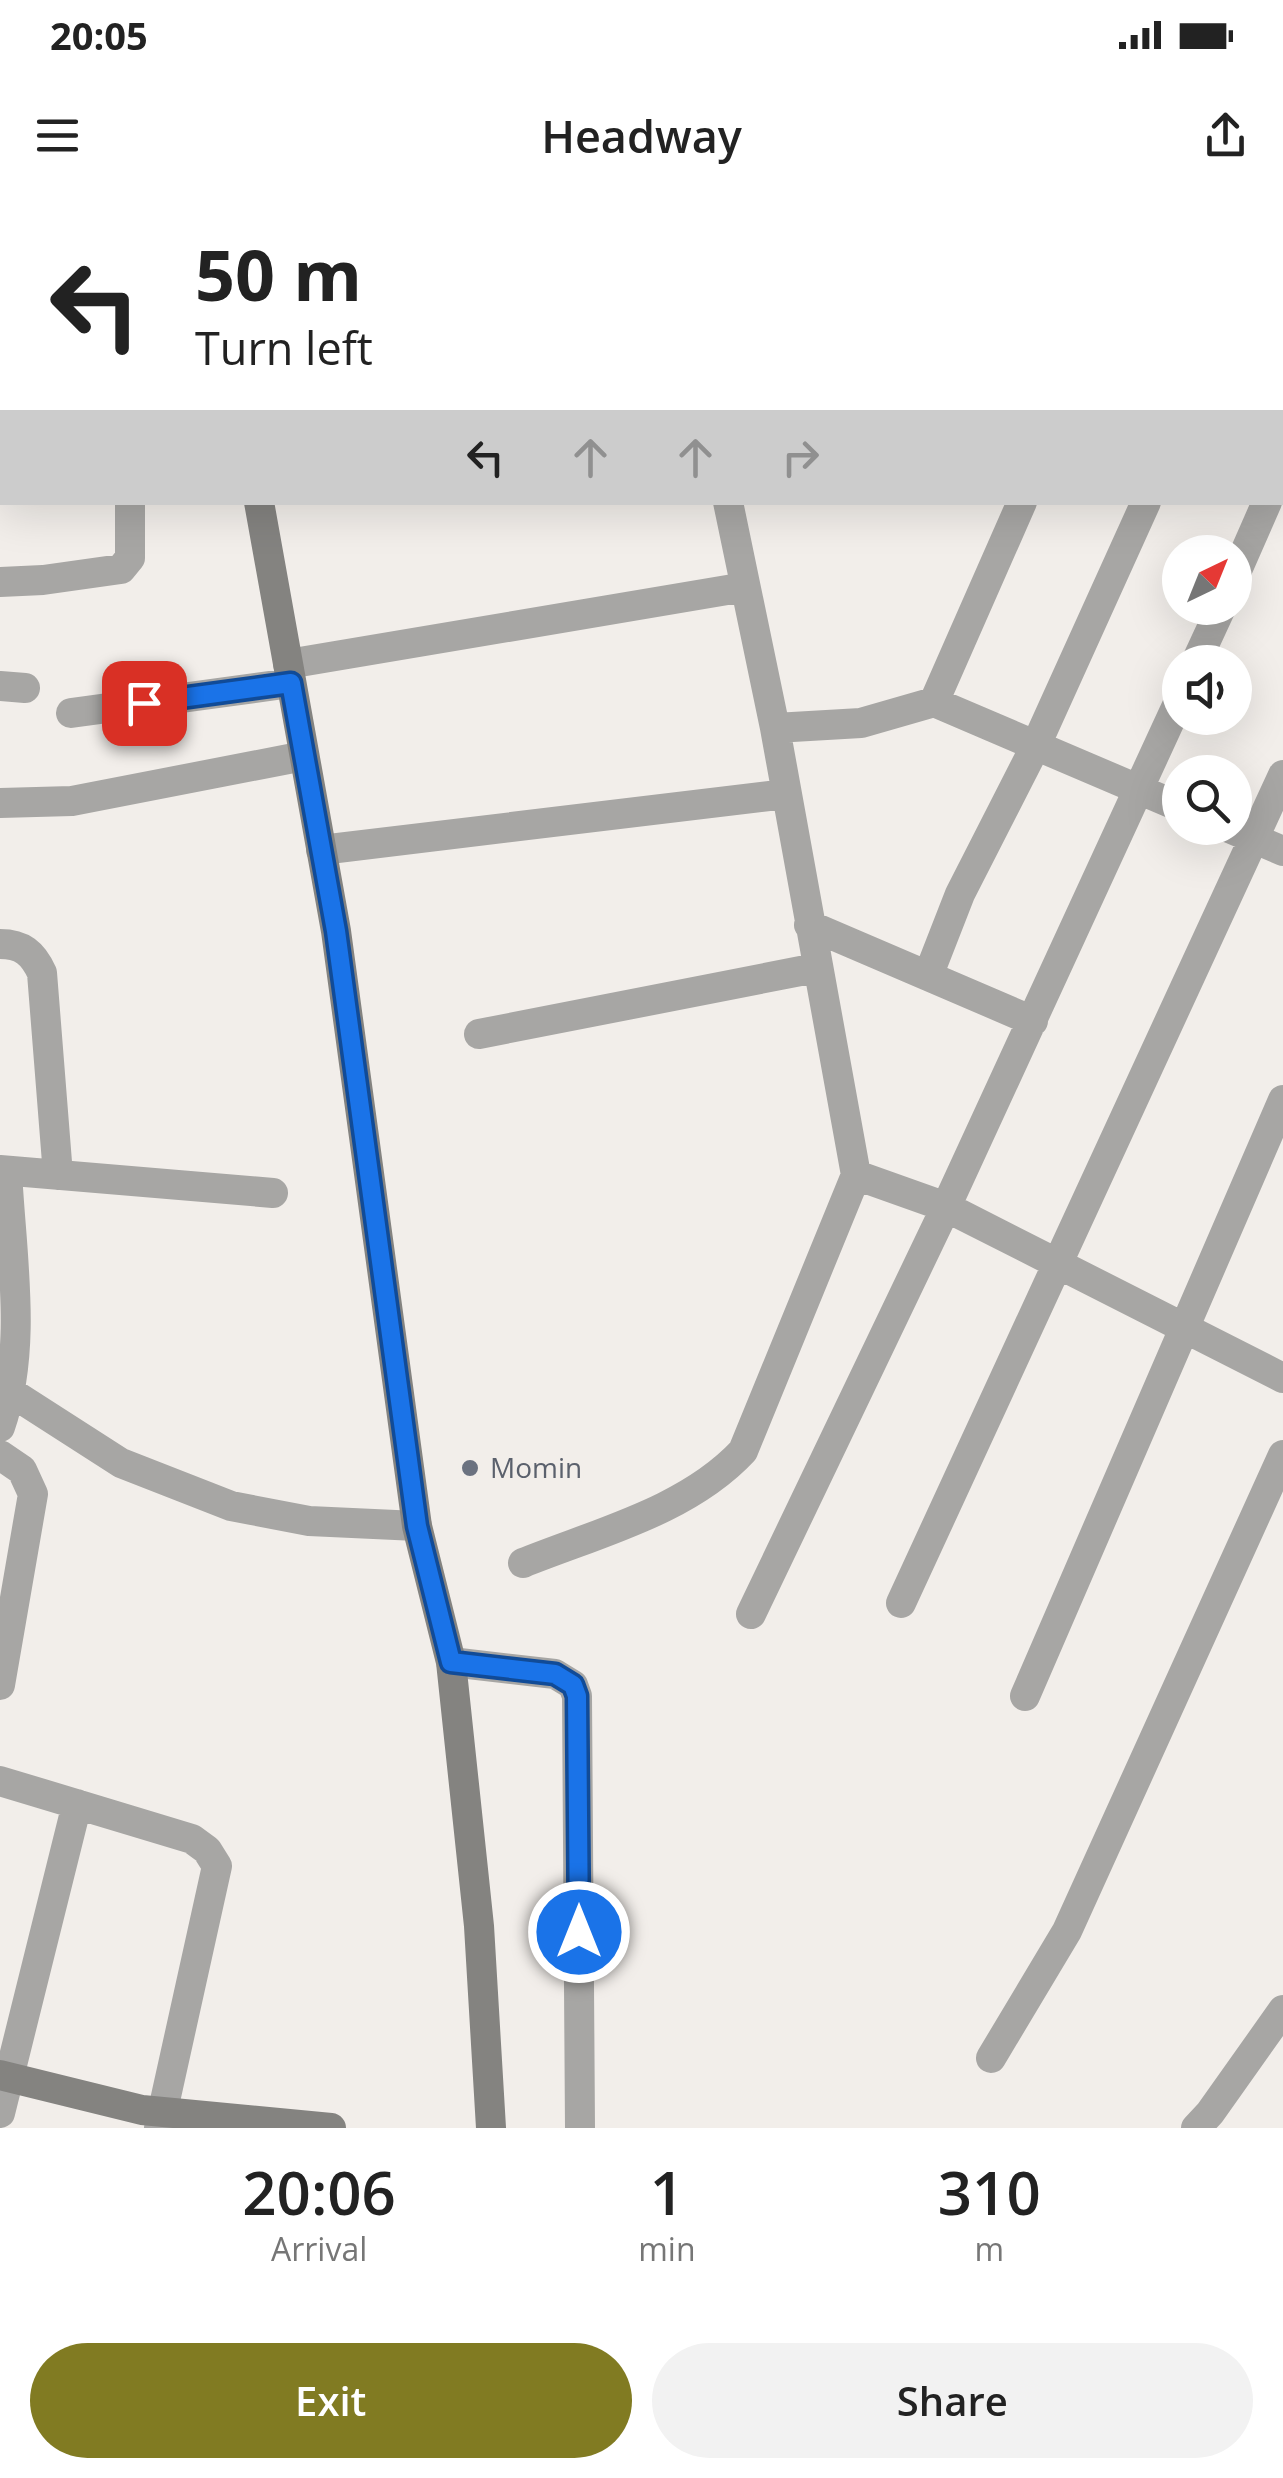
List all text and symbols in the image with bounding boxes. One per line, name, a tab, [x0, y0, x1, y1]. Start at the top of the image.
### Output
text: 20:05	[50, 9, 148, 61]
text: Headway	[541, 105, 742, 166]
icon: menu	[30, 108, 85, 163]
icon: share	[1198, 108, 1253, 163]
text: 50 m	[195, 226, 362, 322]
icon: left	[30, 240, 160, 370]
text: Turn left	[195, 317, 373, 378]
icon: left	[458, 430, 513, 485]
icon: ahead	[563, 430, 618, 485]
icon: ahead	[668, 430, 723, 485]
icon: right	[773, 430, 828, 485]
north arrow	[1162, 535, 1252, 625]
map controls	[1162, 535, 1252, 845]
button: sound	[1162, 645, 1252, 735]
pin	[102, 661, 187, 746]
icon: arrive	[117, 676, 172, 731]
button: search	[1162, 755, 1252, 845]
place label: Momin	[490, 1448, 582, 1486]
marker: Momin	[459, 1457, 481, 1479]
position arrow	[527, 1880, 631, 1984]
text: 20:06	[242, 2151, 396, 2233]
text: 1	[650, 2151, 684, 2233]
text: 310	[938, 2151, 1041, 2233]
text: Arrival	[271, 2227, 367, 2270]
text: min	[638, 2227, 696, 2270]
text: m	[974, 2227, 1004, 2270]
button: Exit	[30, 2343, 632, 2458]
button: Share	[652, 2343, 1253, 2458]

